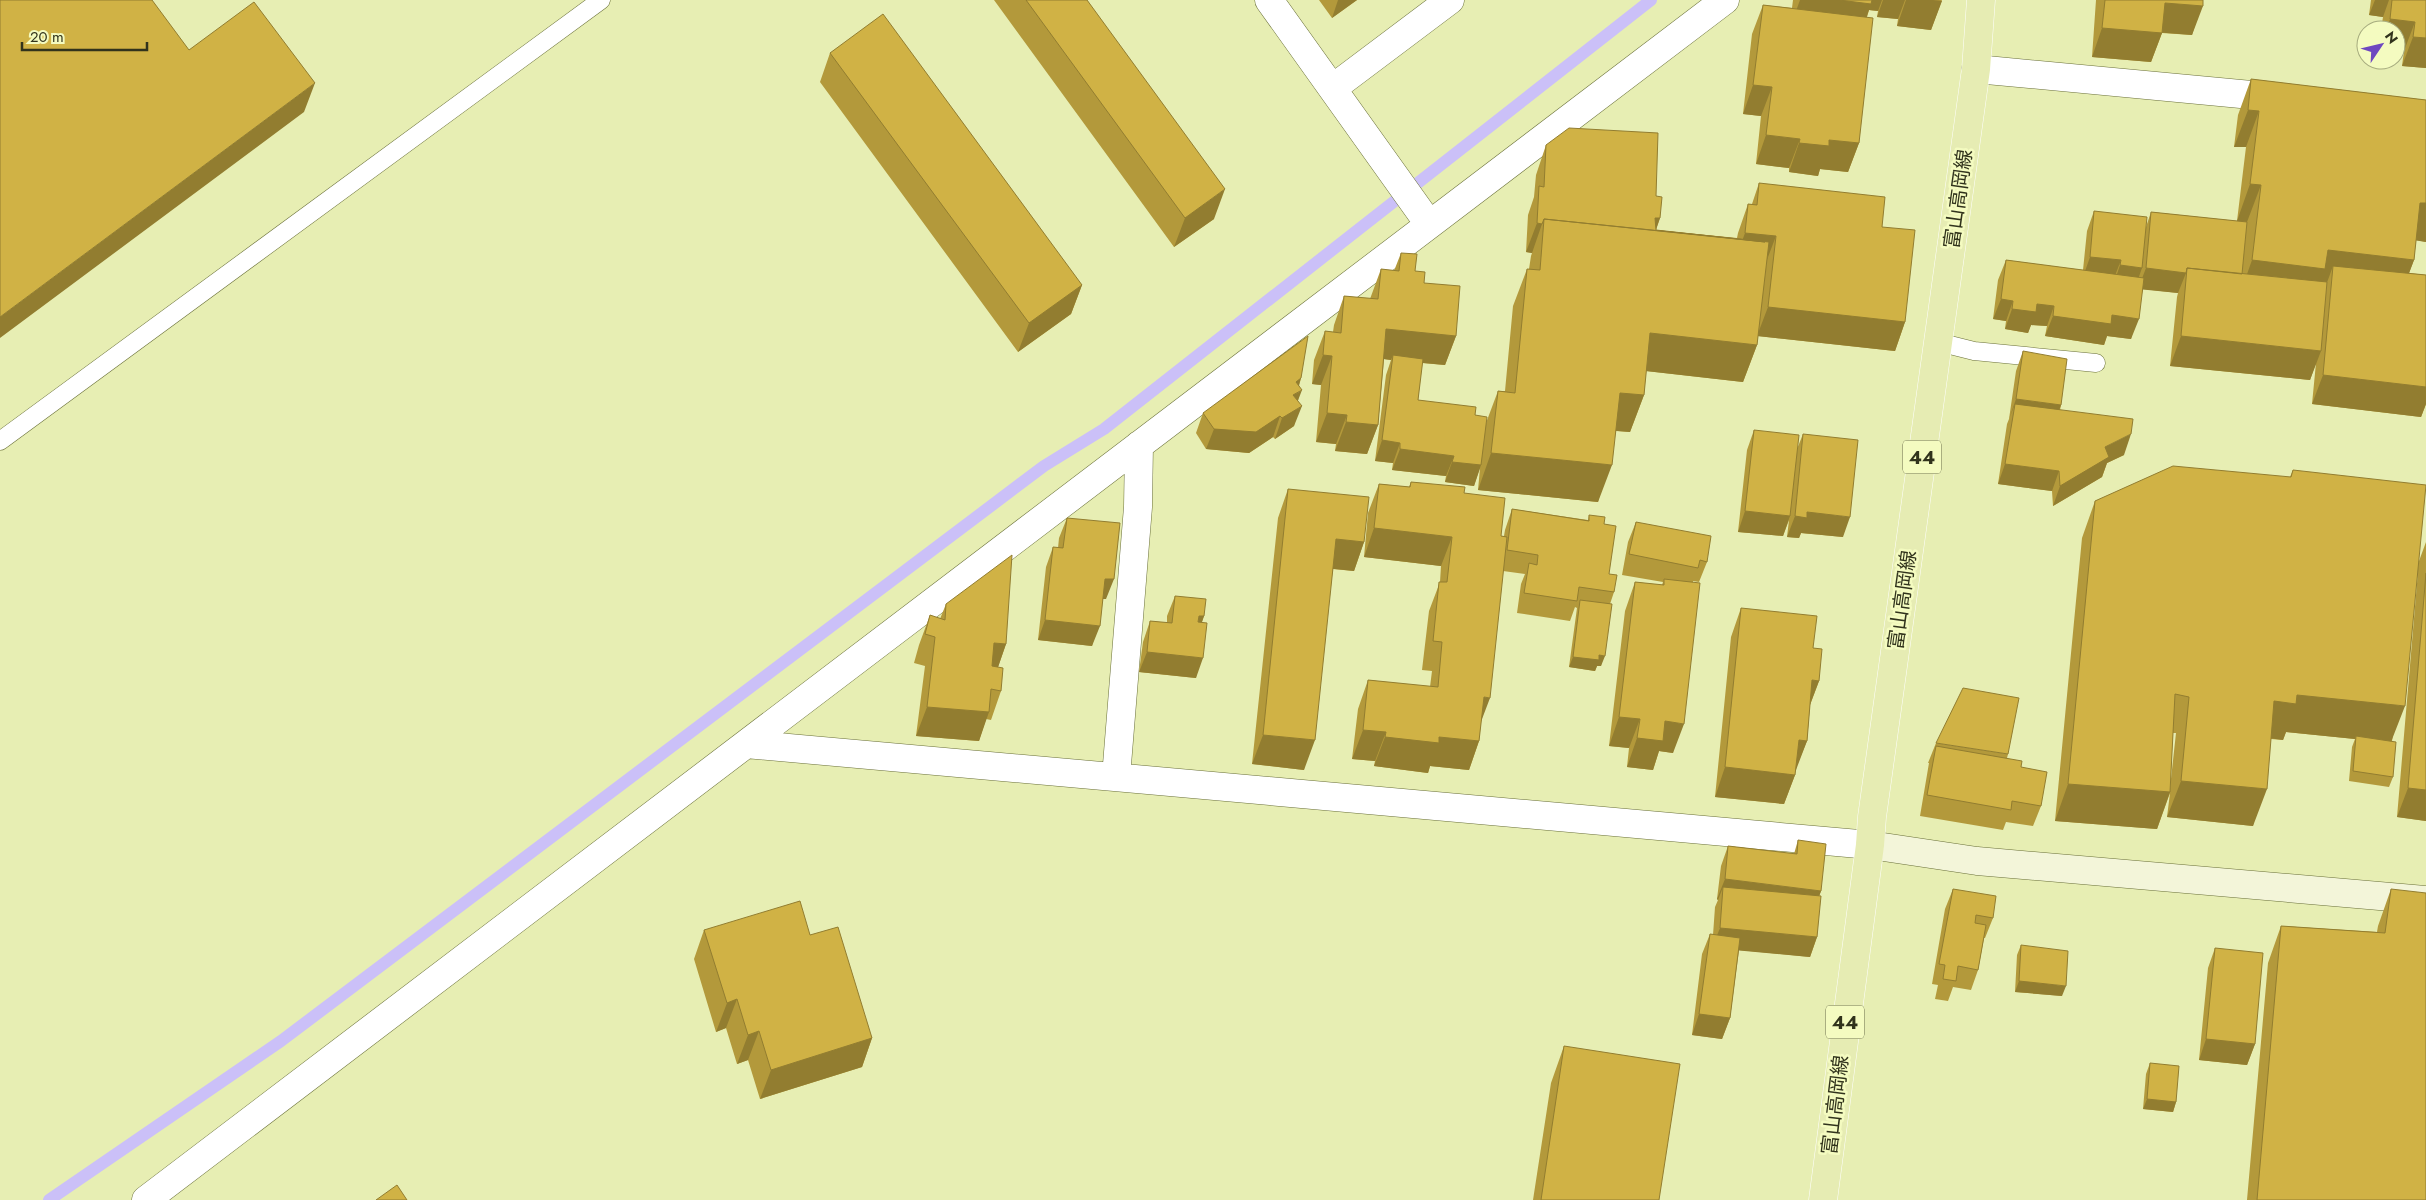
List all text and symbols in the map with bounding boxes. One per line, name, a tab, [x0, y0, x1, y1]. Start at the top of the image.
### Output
scale bar	[22, 20, 148, 52]
north arrow	[2356, 20, 2406, 70]
text: 20 m	[30, 26, 64, 48]
text: N	[2380, 27, 2403, 48]
street label: 富山高岡線	[1937, 148, 1980, 251]
road number: 44	[1903, 441, 1941, 474]
street label: 富山高岡線	[1881, 549, 1924, 652]
road number: 44	[1826, 1006, 1864, 1038]
street label: 富山高岡線	[1815, 1054, 1856, 1156]

